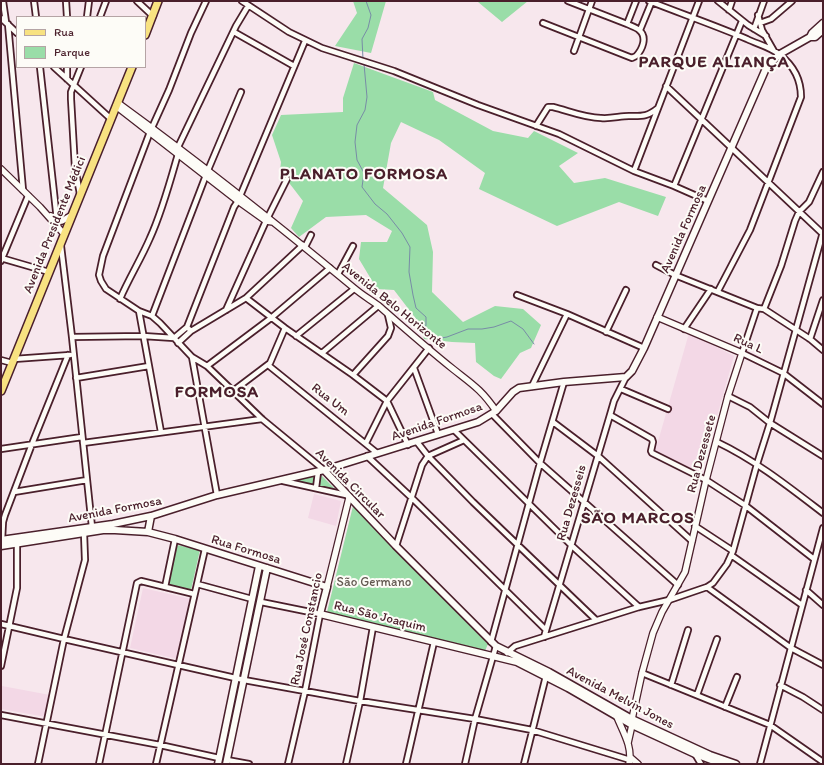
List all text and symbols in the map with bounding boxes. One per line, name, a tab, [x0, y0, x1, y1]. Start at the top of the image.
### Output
legend	[16, 16, 146, 68]
text: Rua	[54, 25, 74, 39]
text: Parque	[54, 45, 90, 59]
district label: PARQUE ALIANÇA	[639, 53, 789, 73]
street label: Avenida Presidente Médici	[20, 154, 90, 296]
district label: PLANATO FORMOSA	[279, 165, 449, 185]
street label: Avenida Formosa	[658, 182, 710, 276]
street label: Avenida Belo Horizonte	[338, 259, 450, 353]
street label: Rua L	[731, 330, 765, 358]
street label: Rua Um	[308, 380, 352, 420]
district label: FORMOSA	[175, 383, 259, 403]
street label: Avenida Formosa	[390, 399, 484, 445]
street label: Rua Dezessete	[684, 413, 720, 495]
street label: Avenida Circular	[312, 446, 388, 522]
street label: Rua Dezesseis	[554, 463, 590, 543]
street label: Avenida Formosa	[67, 493, 163, 527]
district label: SÃO MARCOS	[581, 509, 695, 529]
street label: Rua Formosa	[209, 532, 283, 568]
street label: Rua José Constancio	[287, 571, 327, 687]
park label: São Germano	[337, 575, 411, 591]
street label: Rua São Joaquim	[332, 598, 428, 636]
street label: Avenida Melvin Jones	[564, 663, 676, 733]

